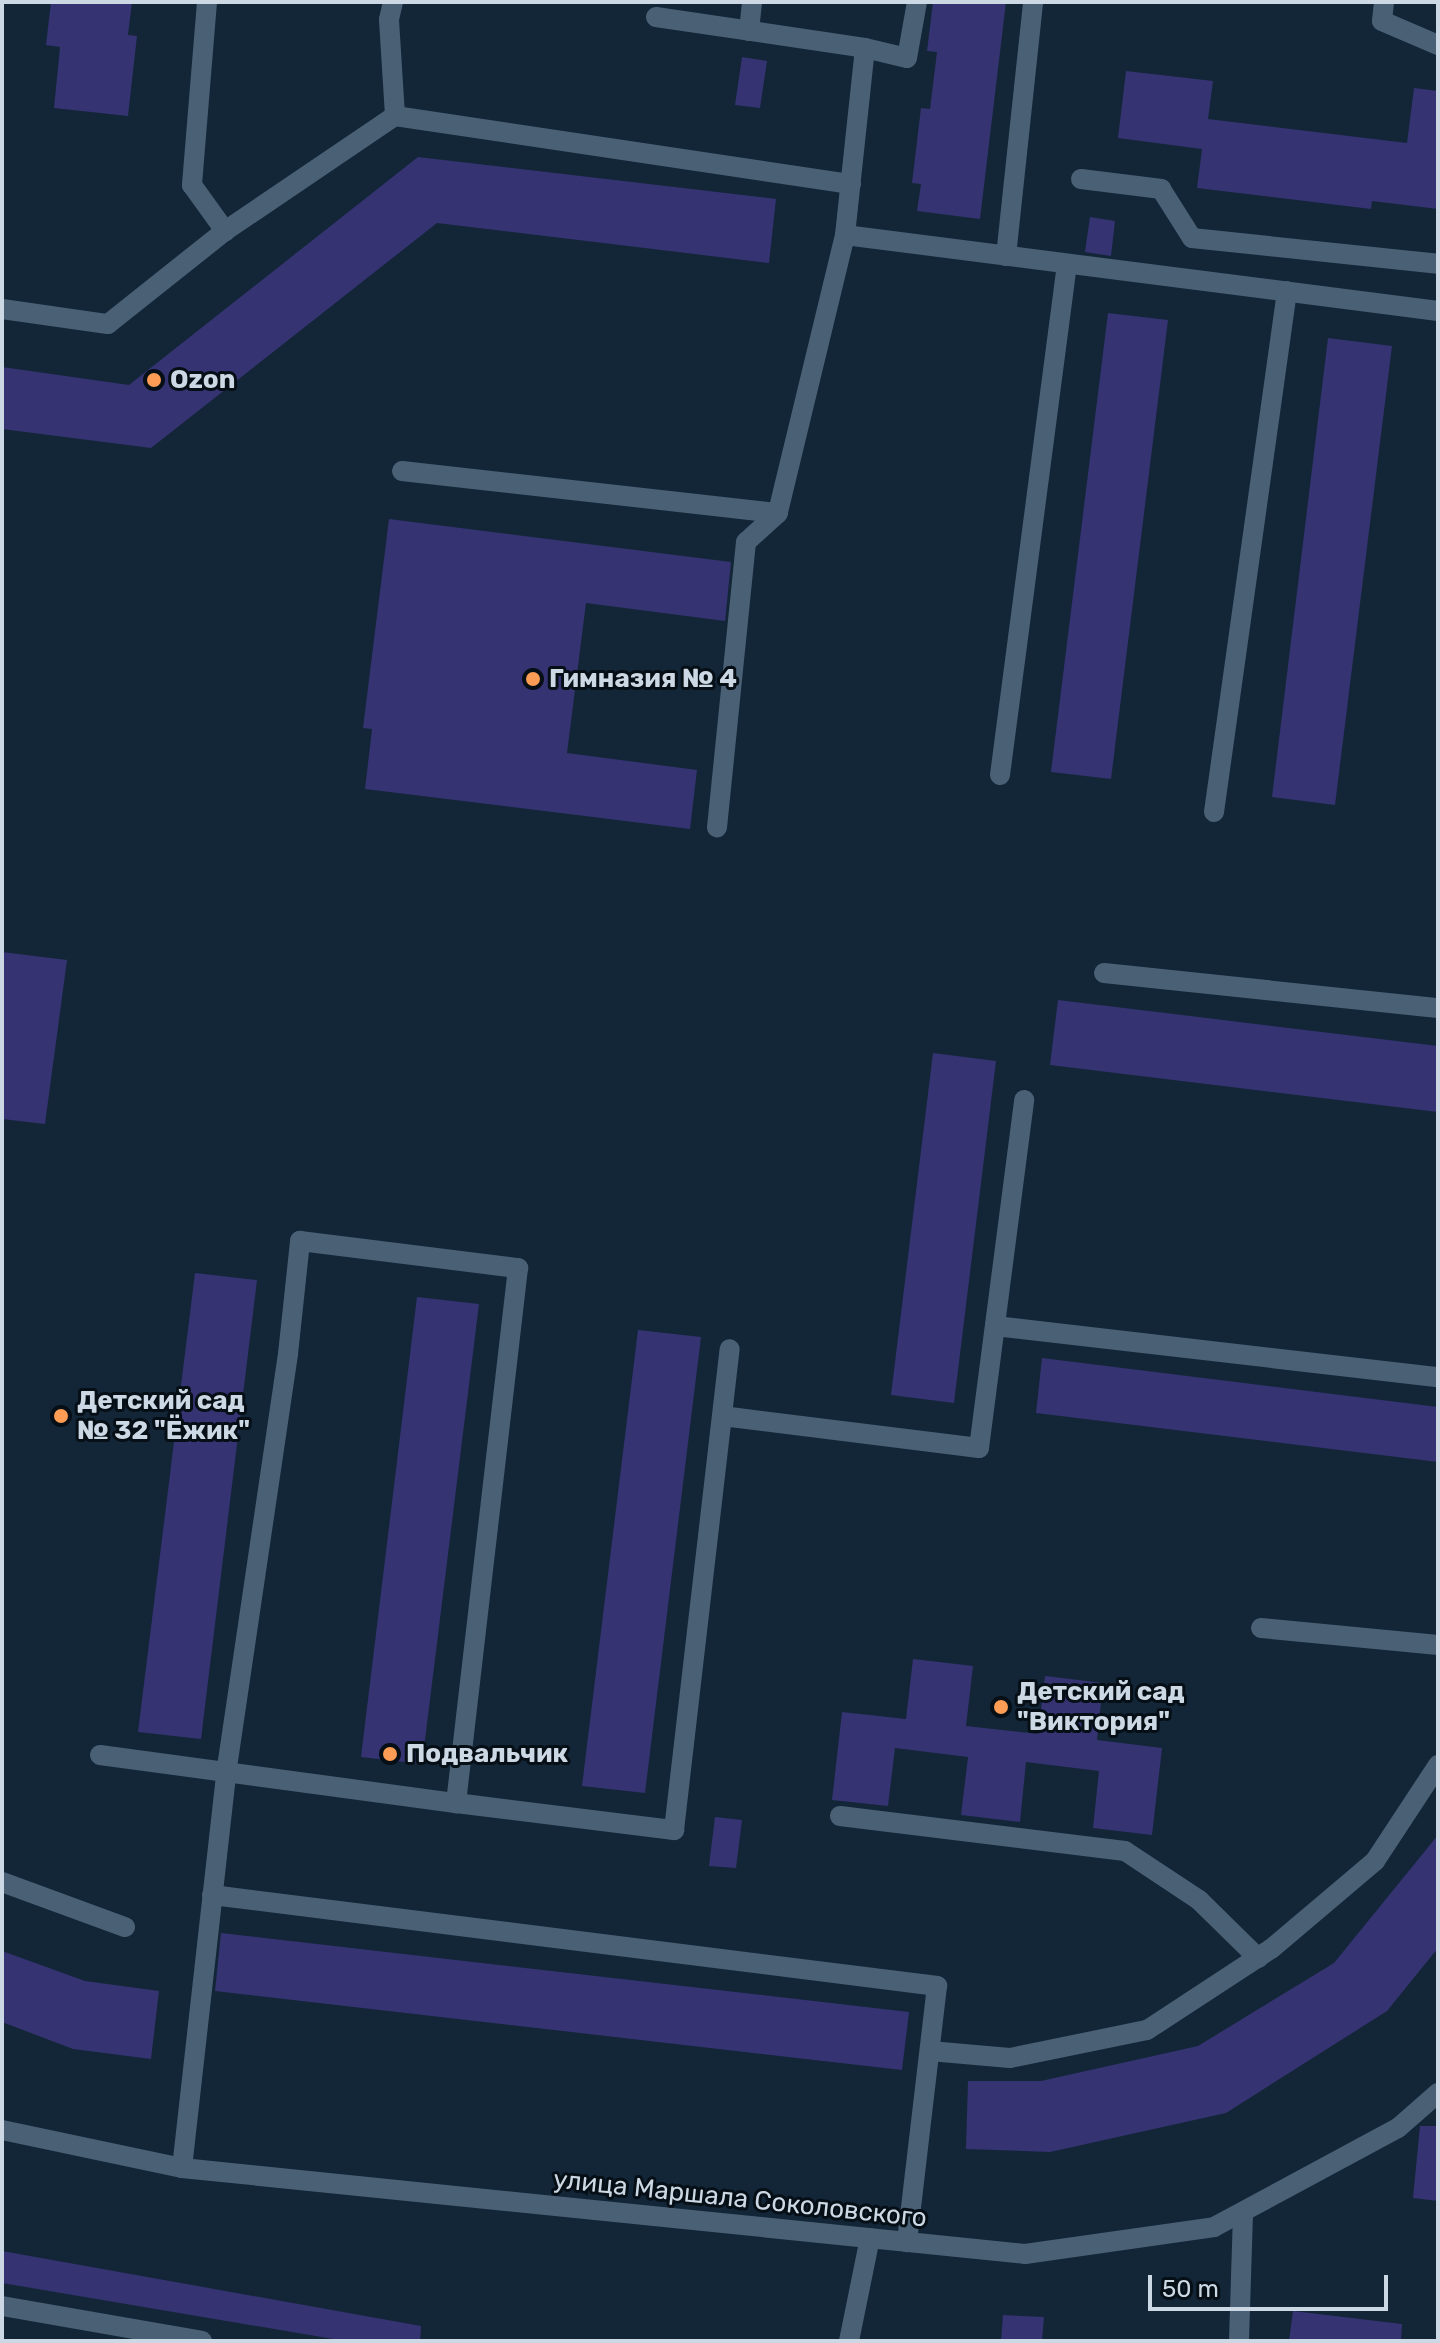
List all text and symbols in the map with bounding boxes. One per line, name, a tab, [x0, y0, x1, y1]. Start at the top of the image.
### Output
place label: Ozon	[170, 364, 235, 396]
marker: Ozon	[145, 371, 163, 389]
place label: Гимназия № 4	[549, 663, 737, 695]
marker: Гимназия № 4	[524, 670, 542, 688]
place label: Детский сад № 32 "Ёжик"	[77, 1385, 250, 1446]
marker: Детский сад № 32 "Ёжик"	[52, 1407, 70, 1425]
place label: Детский сад "Виктория"	[1017, 1676, 1185, 1738]
marker: Детский сад "Виктория"	[992, 1698, 1010, 1716]
place label: Подвальчик	[406, 1738, 568, 1770]
marker: Подвальчик	[381, 1745, 399, 1763]
street label: улица Маршала Соколовского	[552, 2164, 928, 2234]
scale bar	[1152, 2259, 1392, 2309]
text: 50 m	[1162, 2275, 1219, 2303]

